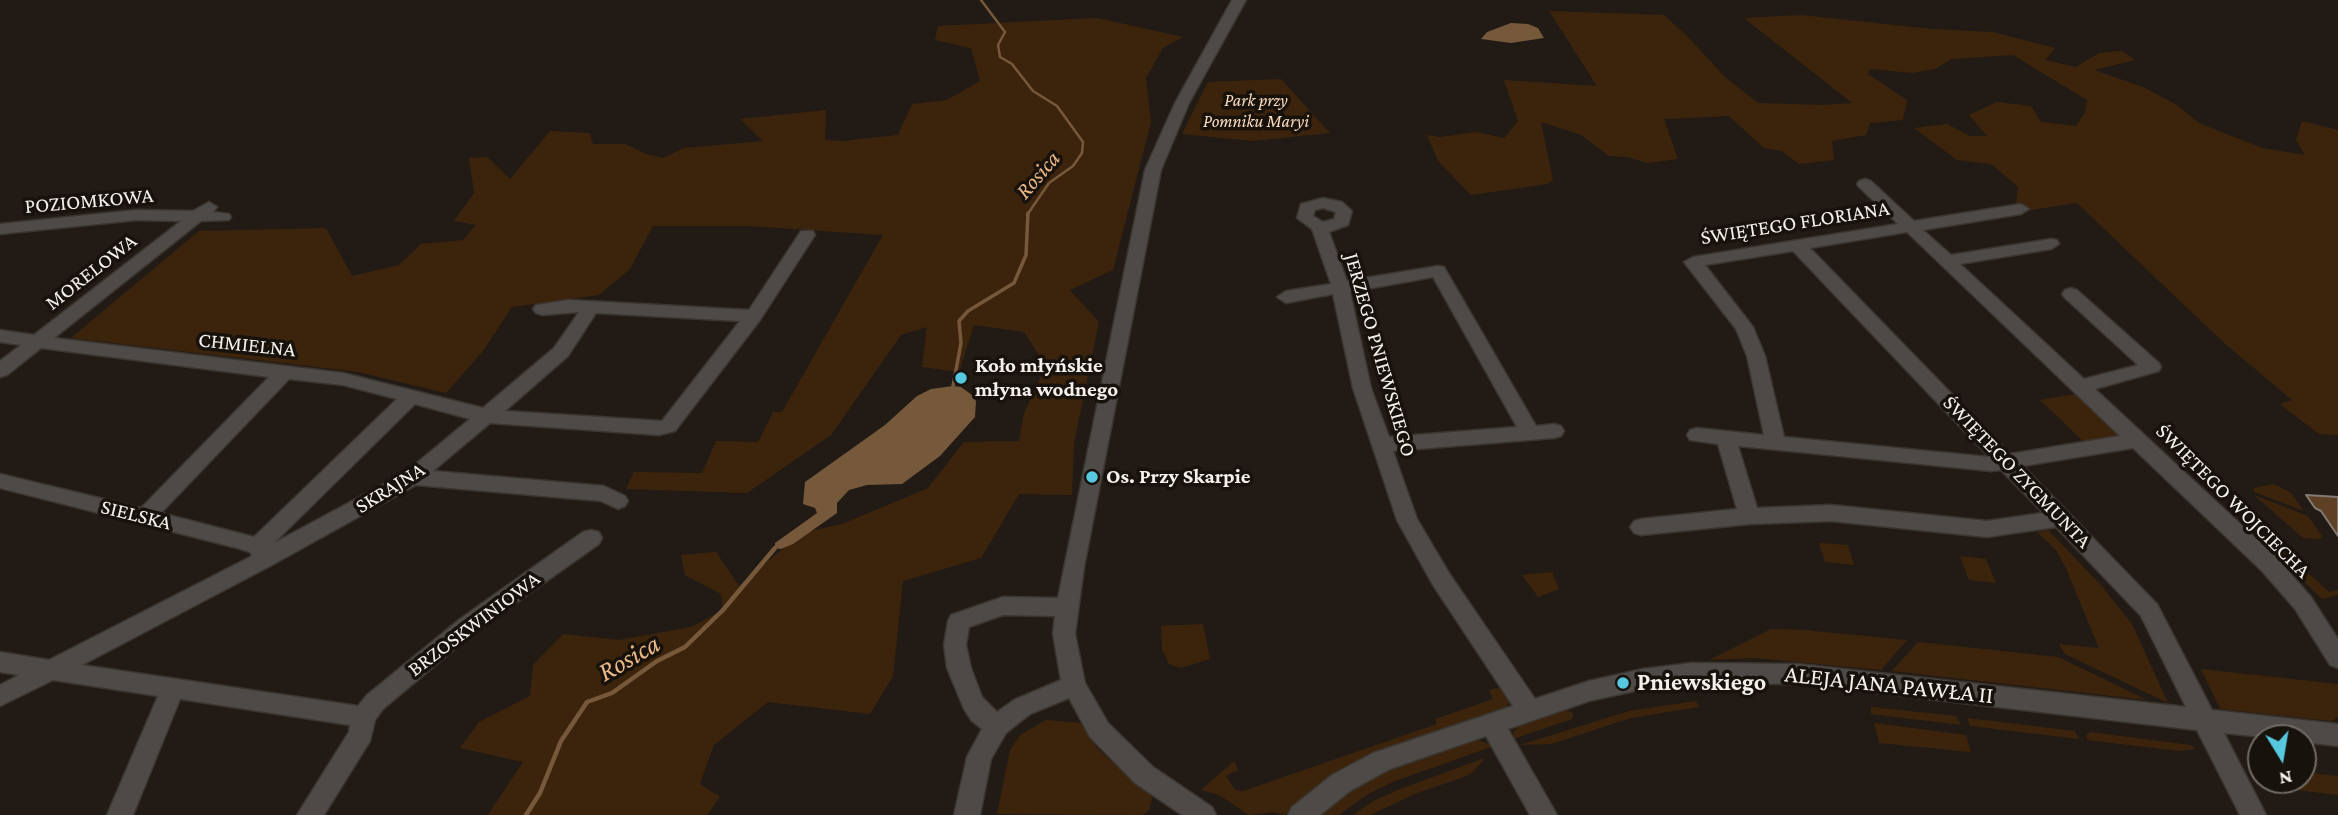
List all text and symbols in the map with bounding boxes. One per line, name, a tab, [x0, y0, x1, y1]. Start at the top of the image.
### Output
park label: Park przy Pomniku Maryi	[1203, 89, 1309, 132]
water label: Rosica	[1010, 145, 1066, 205]
street label: POZIOMKOWA	[24, 183, 154, 219]
street label: ŚWIĘTEGO FLORIANA	[1699, 196, 1891, 250]
street label: MORELOWA	[40, 228, 142, 316]
street label: JERZEGO PNIEWSKIEGO	[1339, 250, 1421, 460]
street label: CHMIELNA	[197, 327, 297, 363]
place label: Koło młyńskie młyna wodnego	[975, 353, 1118, 403]
marker: Koło młyńskie młyna wodnego	[953, 370, 969, 386]
street label: ŚWIĘTEGO ZYGMUNTA	[1938, 390, 2096, 554]
street label: ŚWIĘTEGO WOJCIECHA	[2150, 418, 2316, 584]
street label: SKRAJNA	[351, 457, 429, 519]
place label: Os. Przy Skarpie	[1106, 464, 1251, 490]
marker: Os. Przy Skarpie	[1084, 469, 1100, 485]
street label: SIELSKA	[98, 494, 174, 536]
street label: BRZOSKWINIOWA	[403, 566, 545, 682]
water label: Rosica	[592, 627, 666, 689]
street label: ALEJA JANA PAWŁA II	[1783, 660, 1995, 710]
place label: Pniewskiego	[1637, 669, 1766, 697]
marker: Pniewskiego	[1615, 675, 1631, 691]
north arrow	[2247, 724, 2317, 794]
text: N	[2277, 767, 2294, 790]

